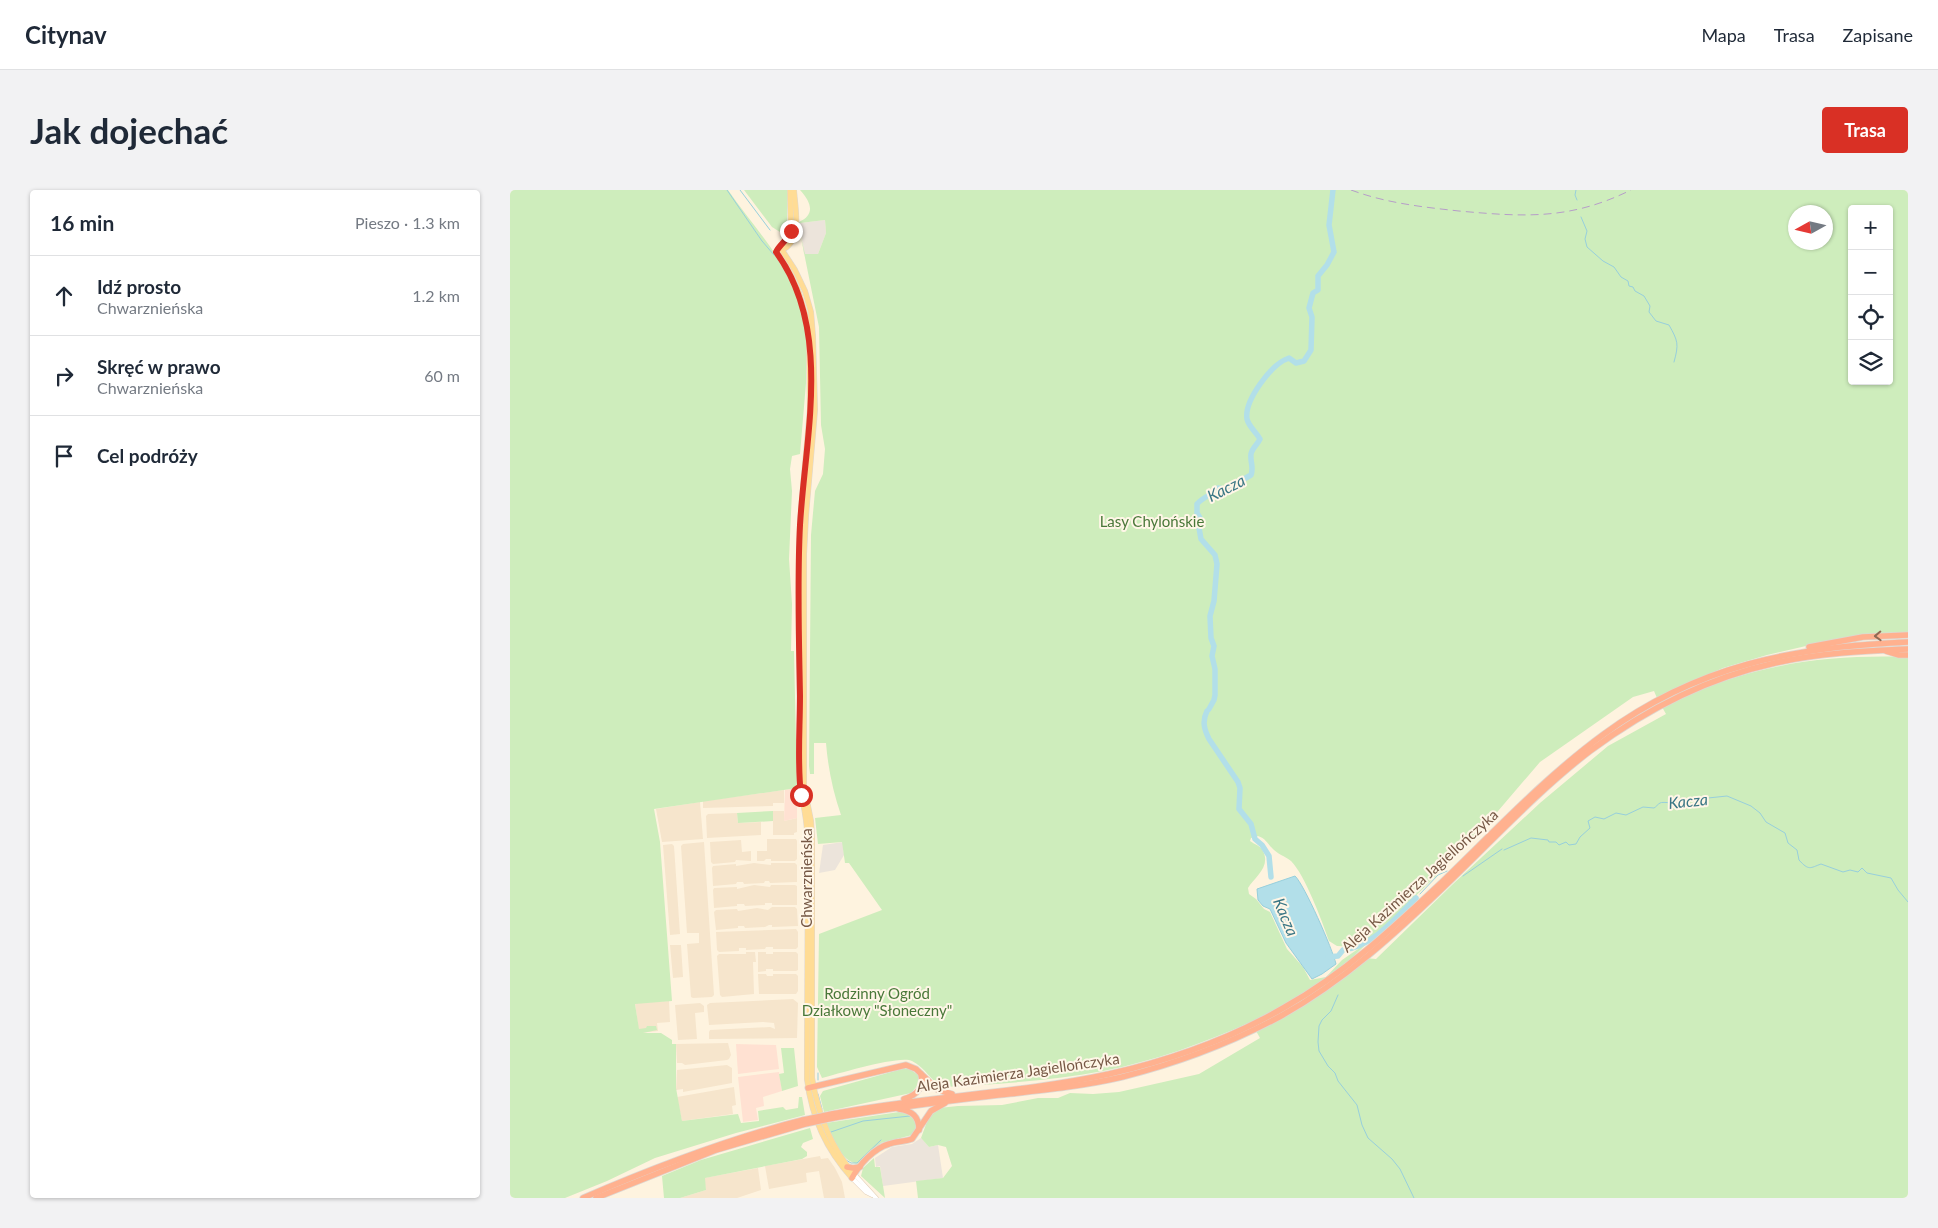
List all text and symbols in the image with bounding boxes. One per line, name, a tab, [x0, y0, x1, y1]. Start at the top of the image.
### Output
text: Citynav	[25, 20, 107, 49]
text: Mapa	[1701, 24, 1746, 46]
text: Trasa	[1774, 24, 1815, 46]
text: Zapisane	[1843, 24, 1913, 46]
button: Trasa	[1822, 107, 1908, 153]
text: Jak dojechać	[30, 109, 228, 151]
north arrow	[1788, 205, 1833, 250]
map controls	[1848, 205, 1893, 385]
button: +	[1848, 205, 1893, 250]
text: 16 min	[50, 210, 114, 235]
text: Pieszo · 1.3 km	[355, 213, 460, 232]
route end	[780, 220, 803, 243]
button: −	[1848, 250, 1893, 295]
text: Idź prosto	[97, 275, 181, 298]
icon: ahead	[50, 282, 78, 310]
text: 1.2 km	[412, 286, 460, 305]
button: locate	[1848, 295, 1893, 340]
text: Chwarznieńska	[97, 298, 203, 317]
button: layers	[1848, 340, 1893, 385]
text: Skręć w prawo	[97, 355, 221, 378]
icon: right	[50, 362, 78, 390]
text: 60 m	[424, 366, 460, 385]
text: Chwarznieńska	[97, 378, 203, 397]
icon: arrive	[50, 442, 78, 470]
text: Cel podróży	[97, 444, 198, 467]
water label: Kacza	[1204, 470, 1248, 505]
park label: Lasy Chylońskie	[1100, 512, 1204, 530]
one-way arrow	[1874, 631, 1882, 641]
route start	[790, 784, 813, 807]
water label: Kacza	[1667, 789, 1709, 812]
street label: Aleja Kazimierza Jagiellończyka	[1337, 805, 1501, 955]
street label: Chwarznieńska	[797, 828, 815, 928]
water label: Kacza	[1270, 895, 1303, 939]
park label: Rodzinny Ogród Działkowy "Słoneczny"	[802, 984, 952, 1019]
street label: Aleja Kazimierza Jagiellończyka	[915, 1049, 1120, 1095]

